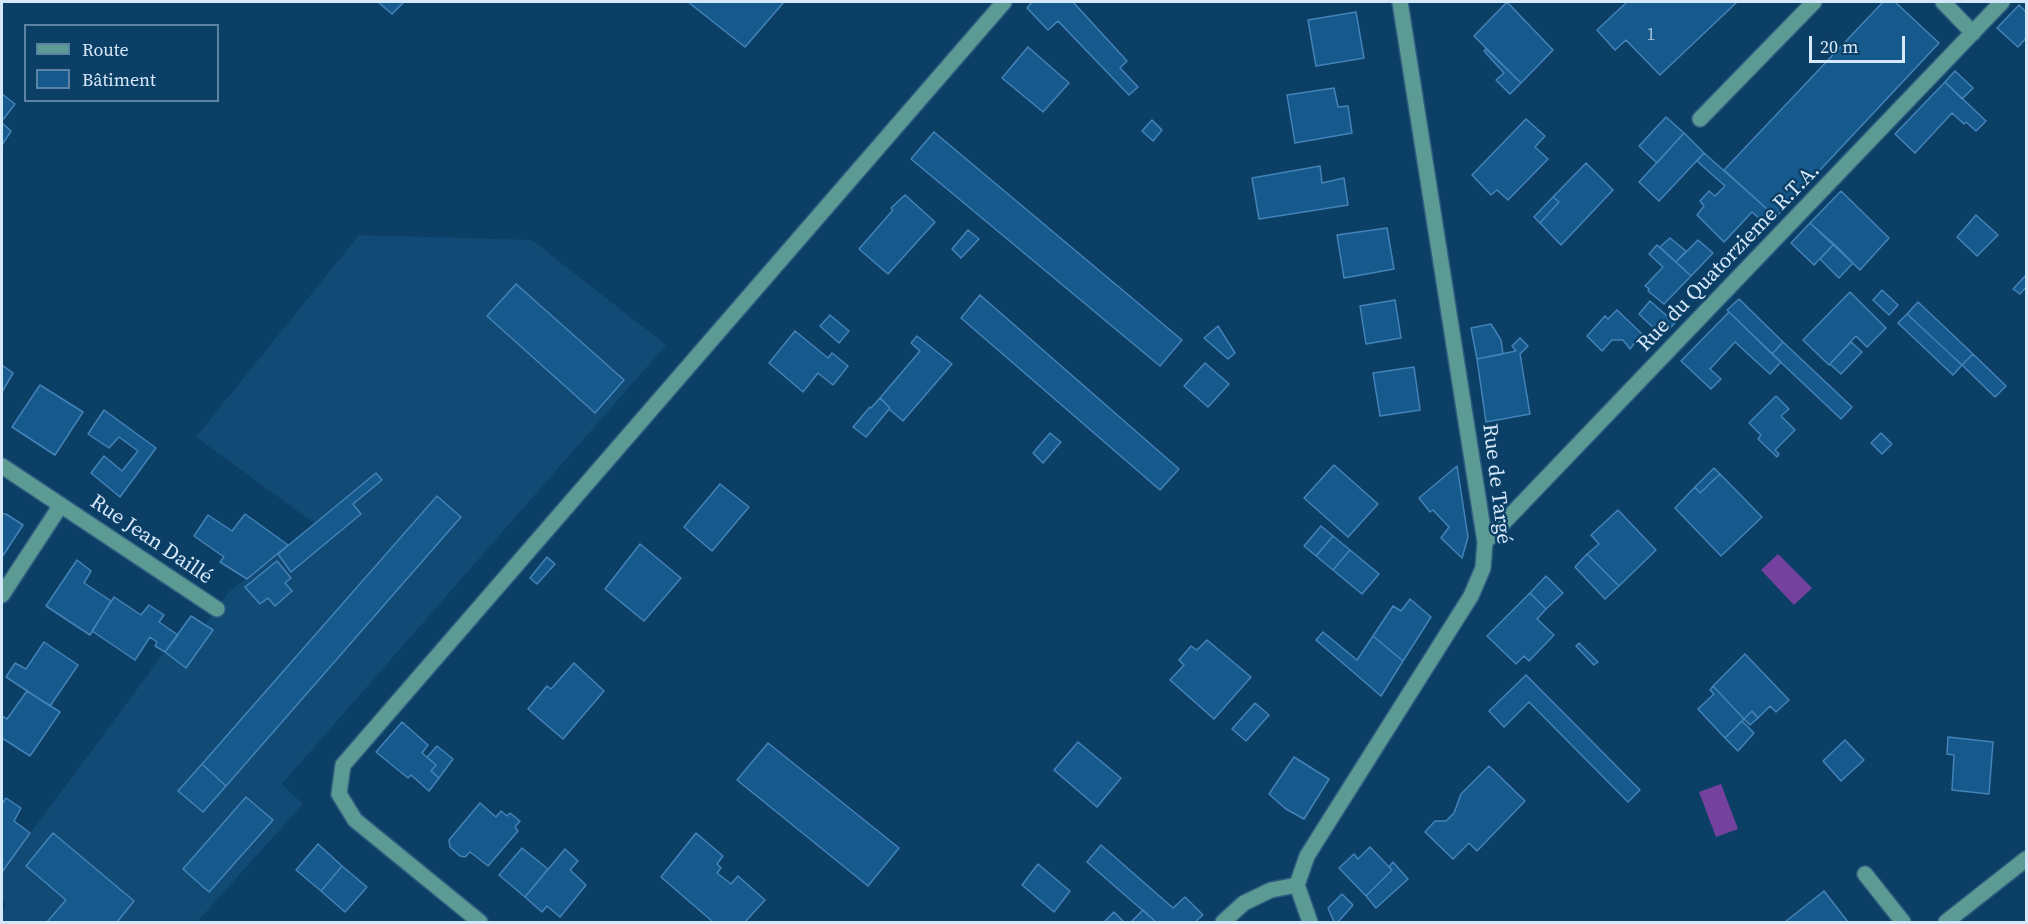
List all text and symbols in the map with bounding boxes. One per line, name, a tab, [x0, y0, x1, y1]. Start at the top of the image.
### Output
legend	[24, 24, 219, 102]
house number: 1	[1647, 24, 1655, 46]
scale bar	[1812, 24, 1908, 62]
text: 20 m	[1820, 34, 1858, 59]
text: Route	[82, 37, 129, 62]
text: Bâtiment	[82, 67, 156, 92]
street label: Rue du Quatorzieme R.T.A.	[1632, 159, 1826, 357]
street label: Rue de Targé	[1476, 422, 1516, 546]
street label: Rue Jean Daillé	[85, 490, 217, 590]

